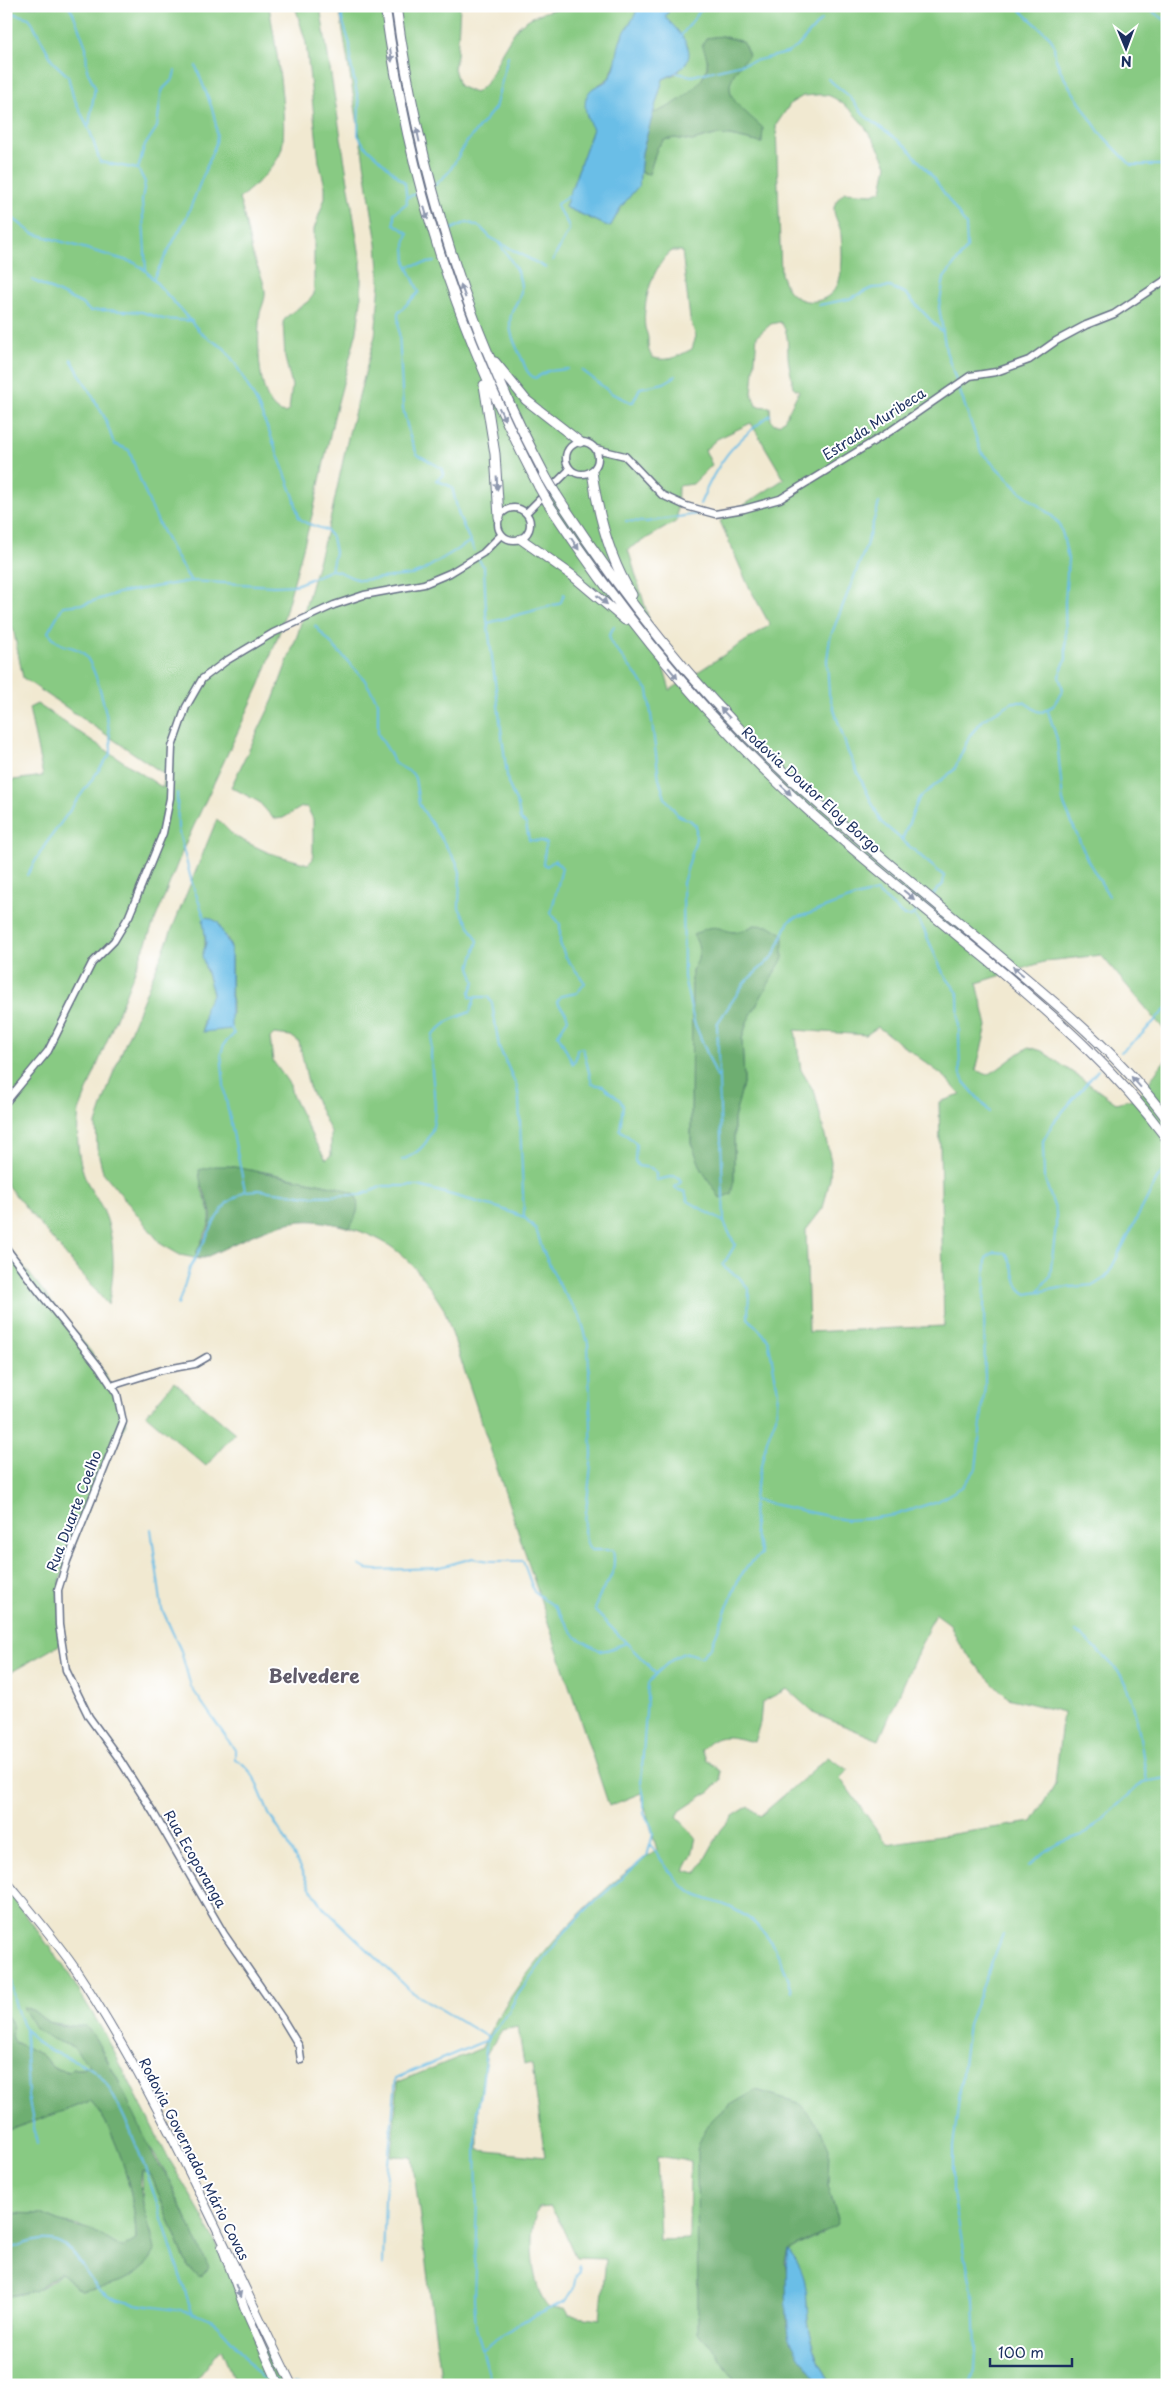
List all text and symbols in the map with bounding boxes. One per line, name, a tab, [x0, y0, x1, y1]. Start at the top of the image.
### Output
north arrow	[1100, 22, 1150, 72]
one-way arrow	[388, 47, 396, 63]
text: N	[1121, 51, 1132, 72]
one-way arrow	[414, 128, 422, 143]
one-way arrow	[422, 206, 430, 221]
one-way arrow	[459, 284, 466, 299]
street label: Estrada Muribeca	[818, 382, 930, 465]
one-way arrow	[498, 407, 506, 421]
one-way arrow	[493, 475, 501, 491]
one-way arrow	[570, 537, 580, 551]
one-way arrow	[595, 595, 608, 606]
one-way arrow	[668, 666, 679, 679]
one-way arrow	[719, 708, 731, 720]
street label: Rodovia Doutor Eloy Borgo	[737, 721, 886, 858]
one-way arrow	[780, 784, 792, 796]
one-way arrow	[903, 890, 916, 901]
one-way arrow	[1011, 965, 1024, 976]
one-way arrow	[1130, 1076, 1142, 1088]
street label: Rua Duarte Coelho	[41, 1447, 106, 1574]
district label: Belvedere	[268, 1661, 360, 1689]
street label: Rua Ecoporanga	[159, 1806, 232, 1912]
street label: Rodovia Governador Mário Covas	[134, 2054, 255, 2264]
one-way arrow	[234, 2284, 242, 2299]
scale bar	[990, 2336, 1073, 2368]
text: 100 m	[998, 2340, 1044, 2363]

